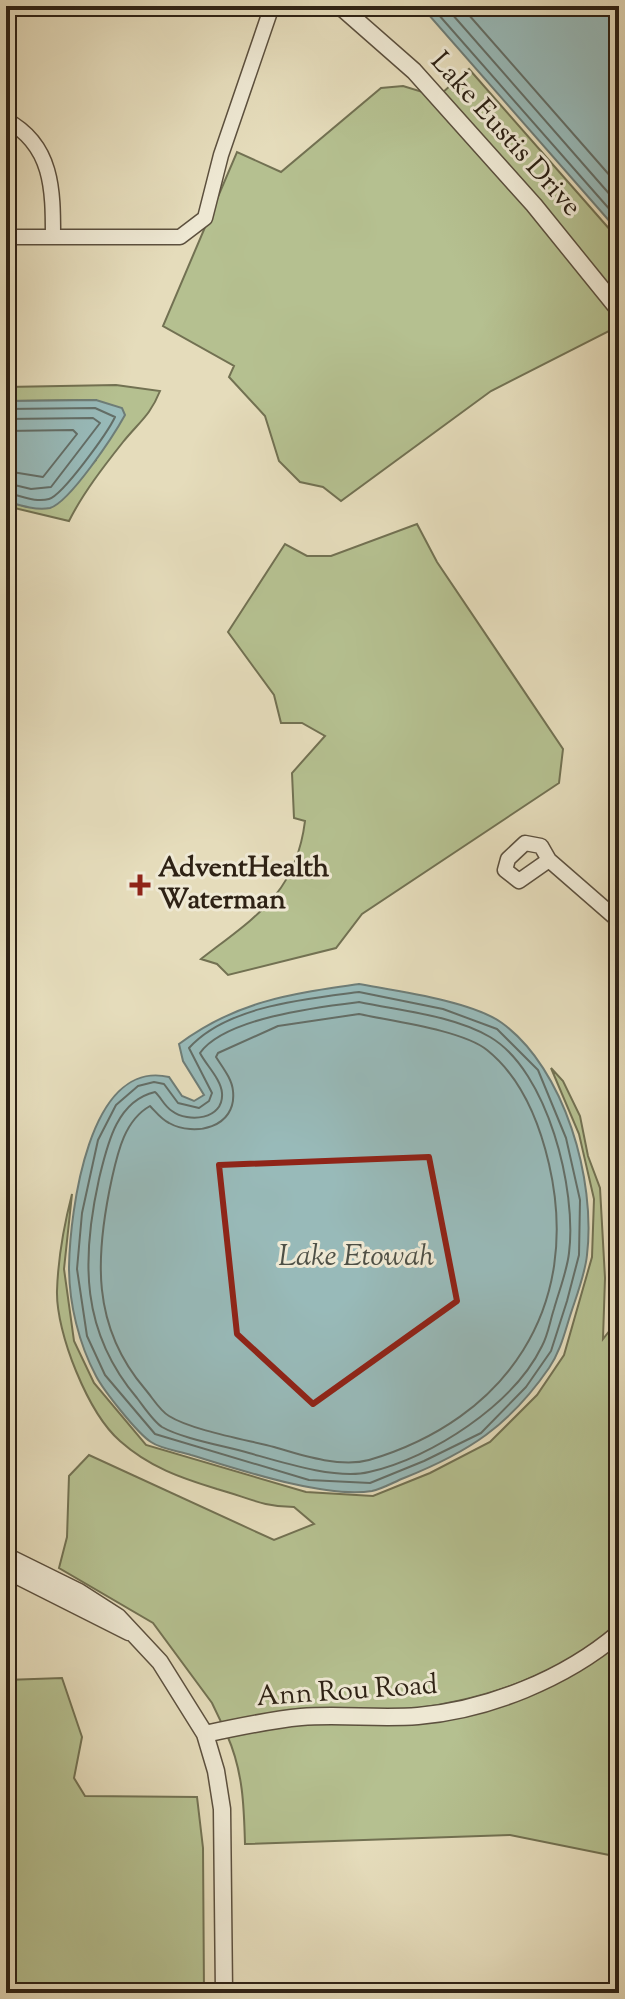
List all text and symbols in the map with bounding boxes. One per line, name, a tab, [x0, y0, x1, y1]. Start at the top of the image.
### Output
street label: Lake Eustis Drive	[420, 44, 590, 226]
place label: AdventHealth Waterman	[158, 849, 330, 921]
marker: AdventHealth Waterman	[129, 874, 151, 896]
water label: Lake Etowah	[278, 1236, 434, 1279]
street label: Ann Rou Road	[255, 1666, 439, 1718]

